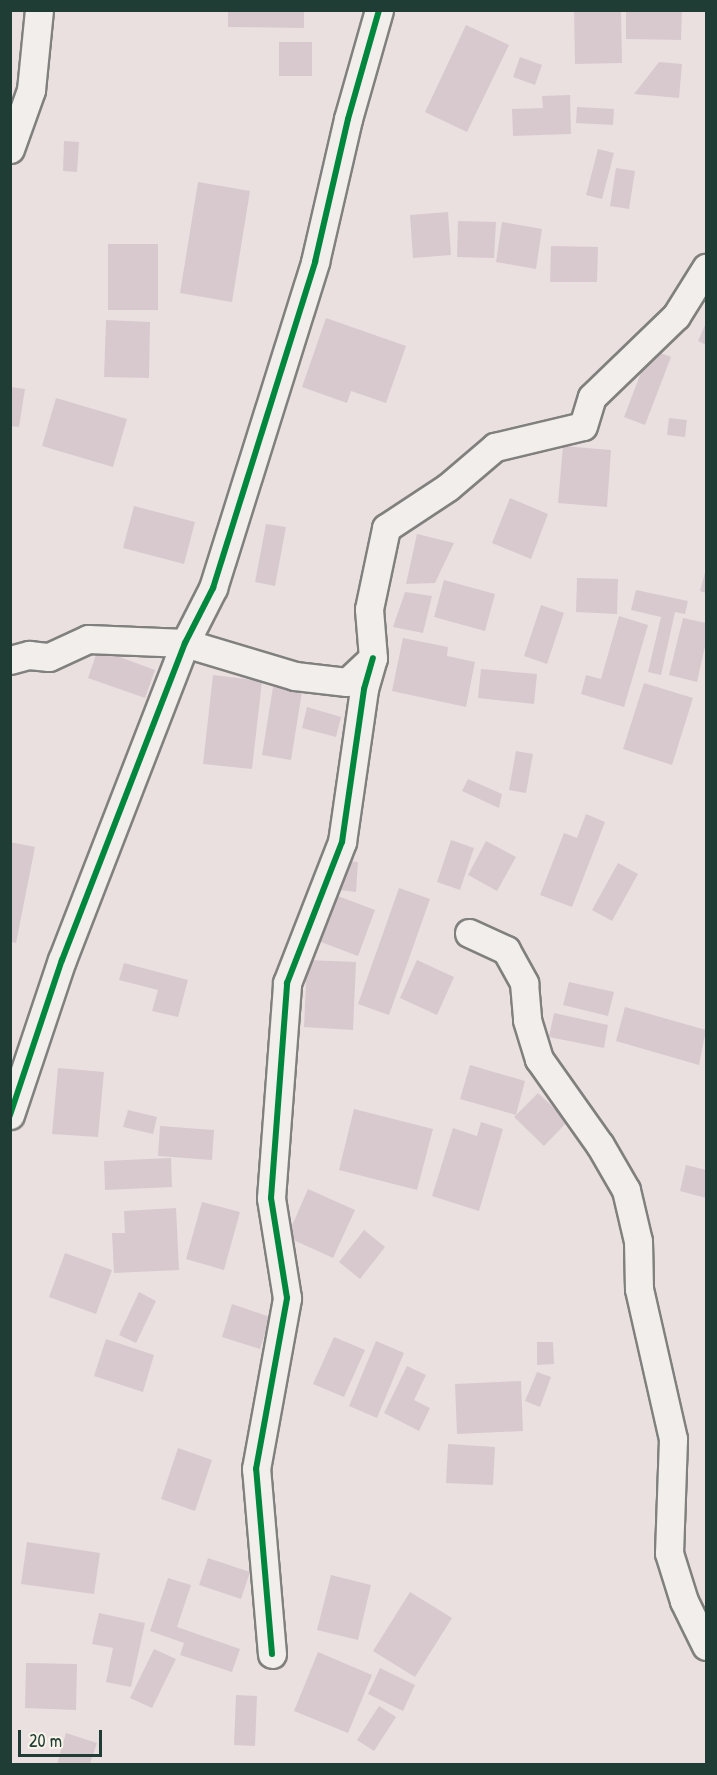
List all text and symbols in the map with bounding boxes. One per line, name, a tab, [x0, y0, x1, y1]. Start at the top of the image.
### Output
scale bar	[21, 1718, 105, 1756]
text: 20 m	[29, 1728, 62, 1753]

